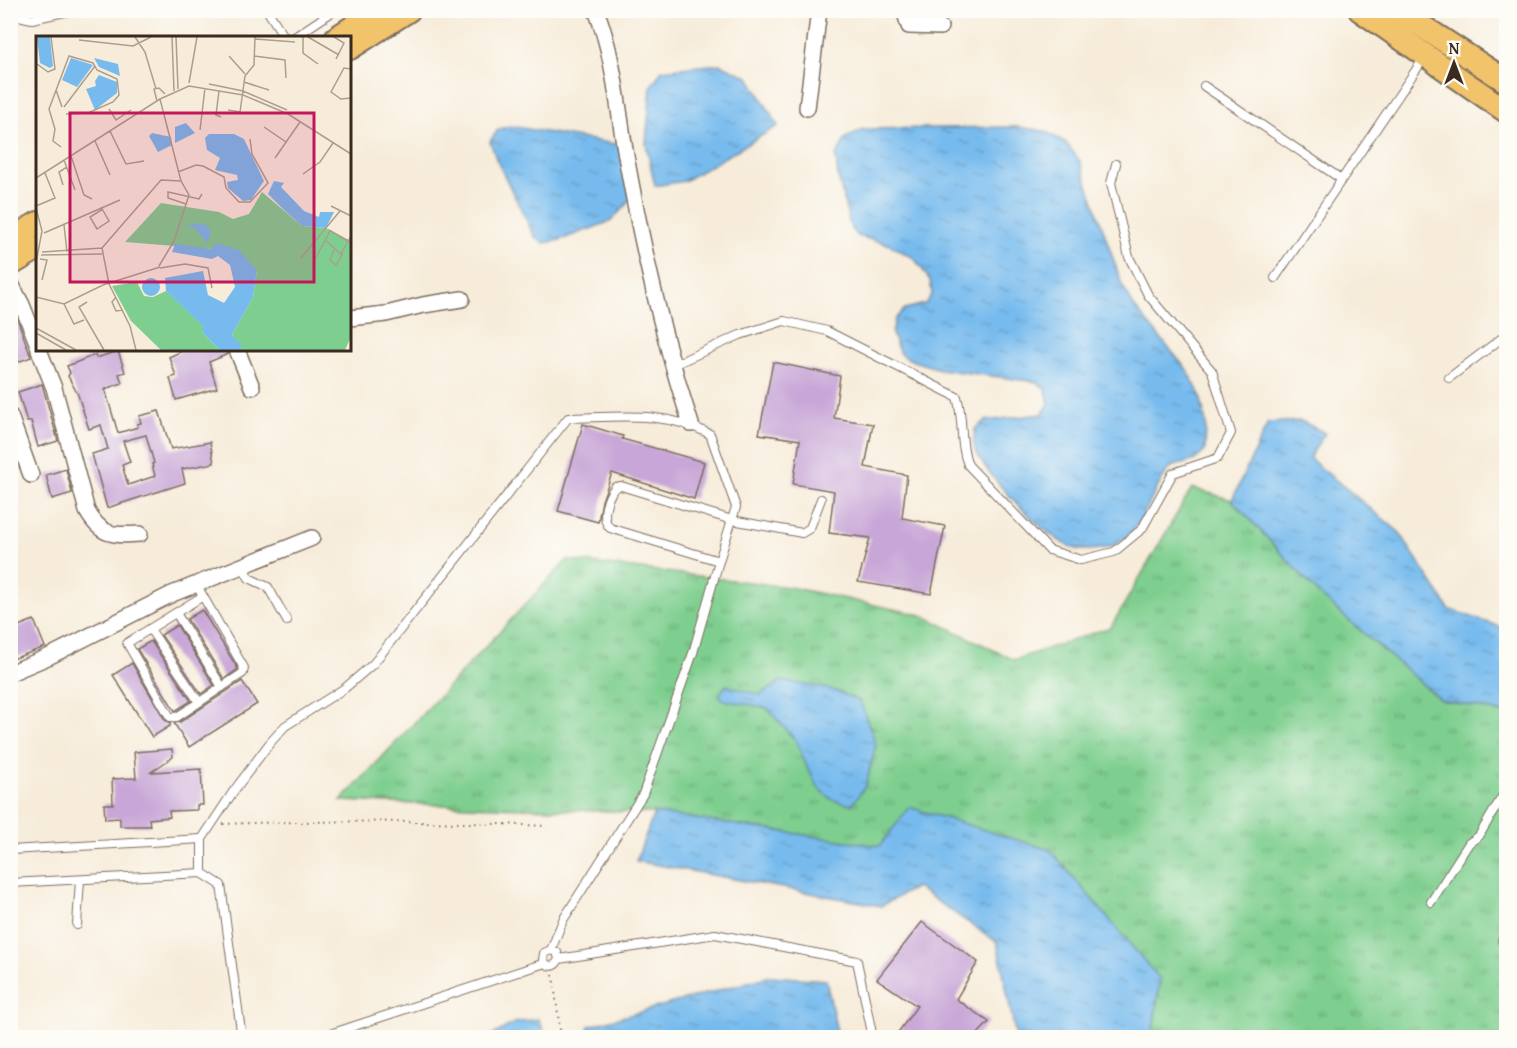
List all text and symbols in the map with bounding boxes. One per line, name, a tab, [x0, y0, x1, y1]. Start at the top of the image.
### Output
north arrow	[1424, 33, 1484, 93]
inset map	[36, 36, 351, 351]
text: N	[1449, 36, 1460, 60]

